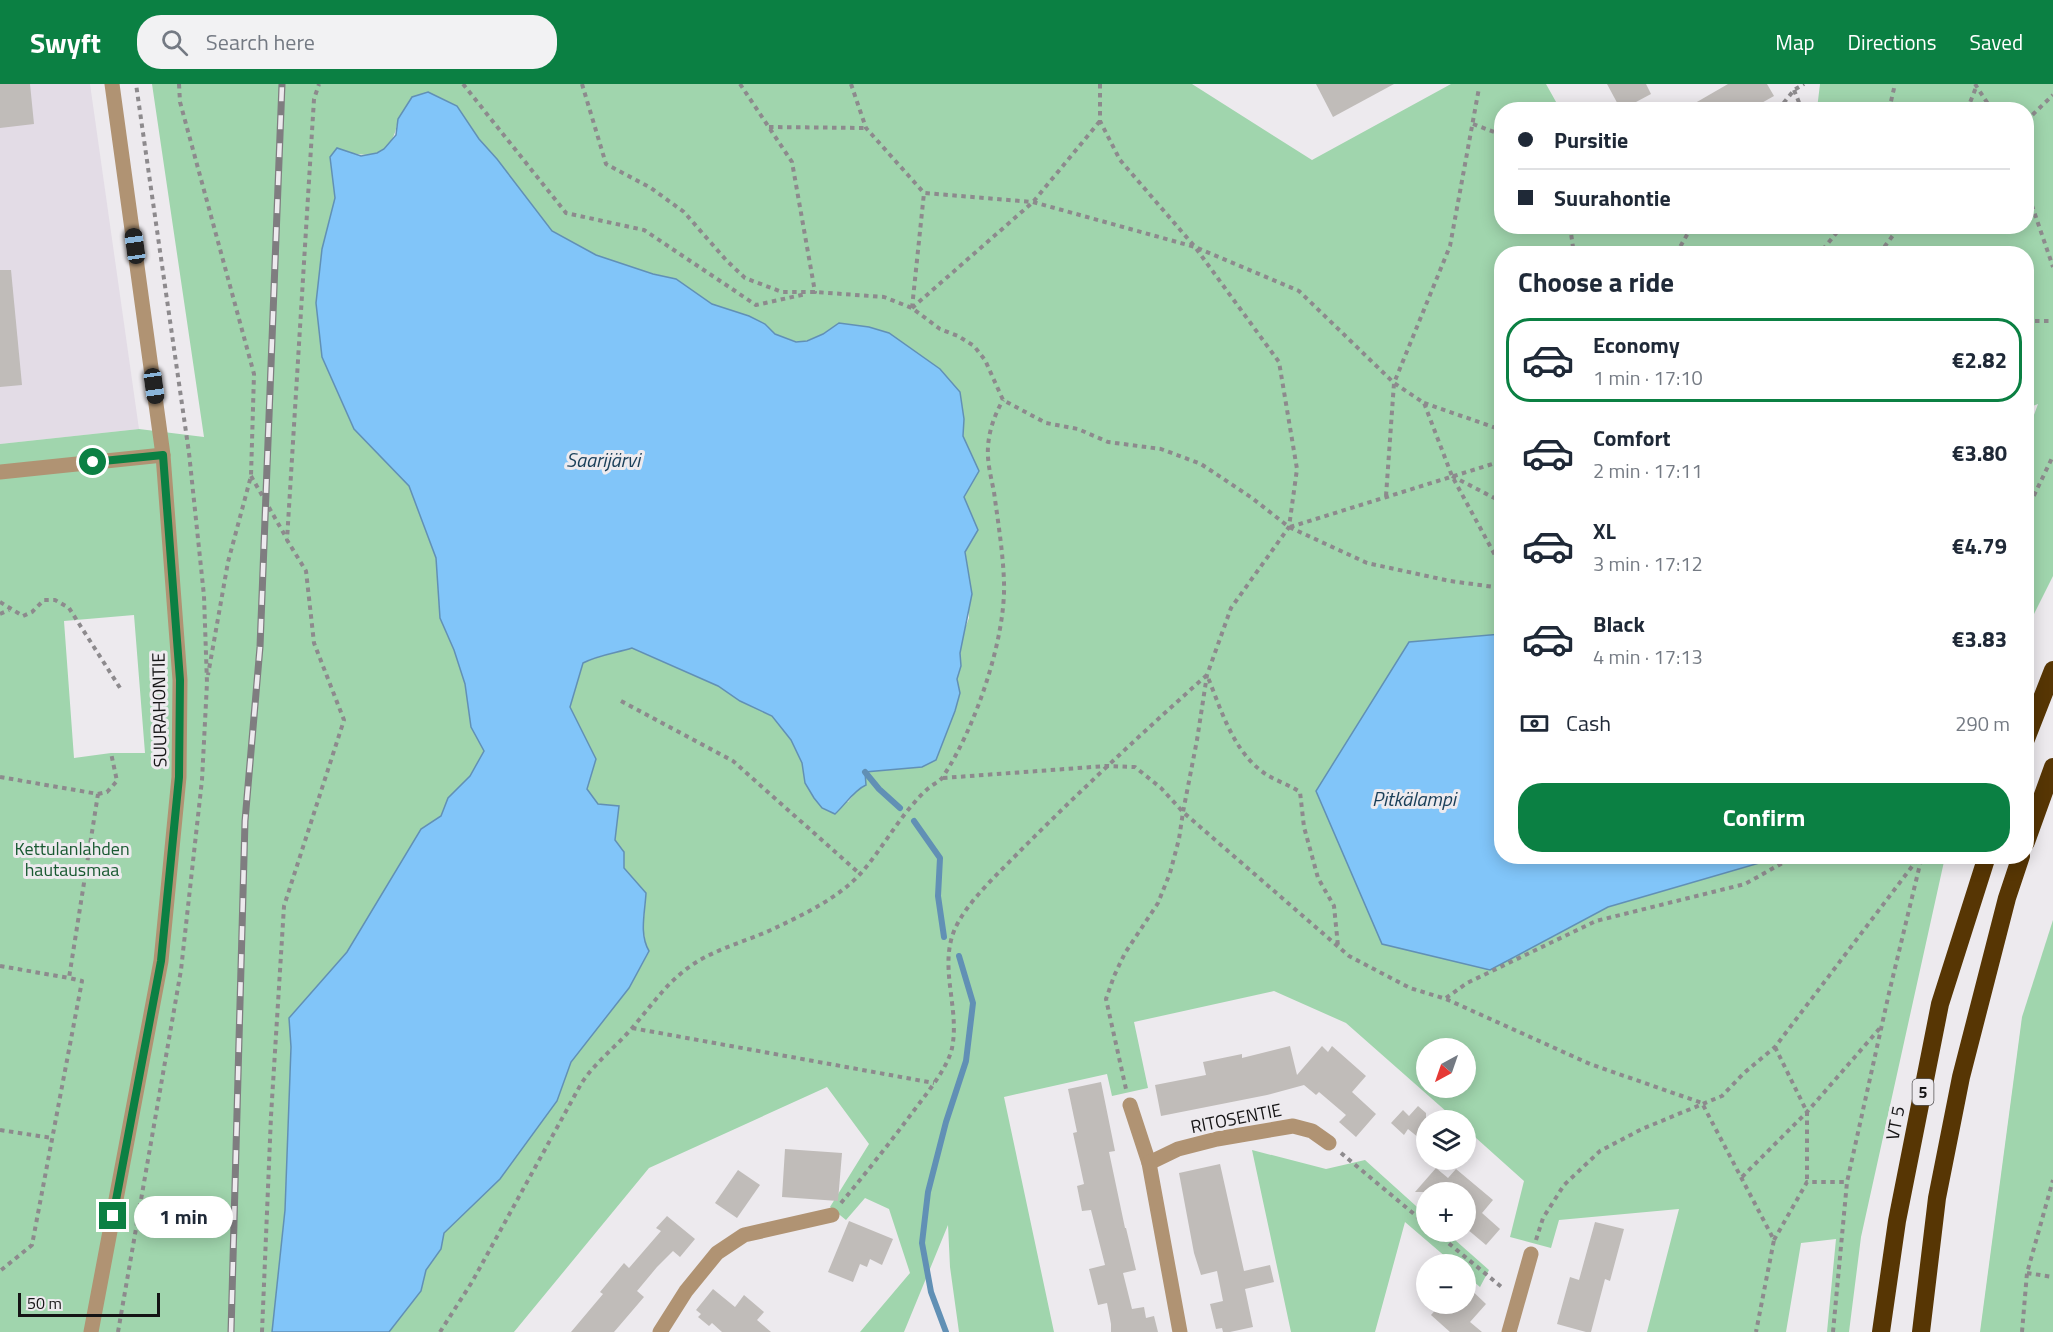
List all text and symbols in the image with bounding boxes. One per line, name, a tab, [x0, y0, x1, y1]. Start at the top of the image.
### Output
search box	[137, 15, 557, 69]
text: Swyft	[30, 21, 101, 64]
text: Search here	[206, 25, 315, 59]
icon: search	[158, 26, 191, 59]
text: Map	[1775, 26, 1815, 58]
text: Directions	[1848, 26, 1937, 58]
text: Saved	[1970, 26, 2023, 58]
text: Pursitie	[1554, 123, 1628, 157]
text: Suurahontie	[1554, 181, 1671, 215]
car	[124, 227, 146, 265]
text: Choose a ride	[1518, 261, 1674, 302]
text: Economy	[1593, 328, 1680, 362]
icon: car	[1521, 333, 1575, 387]
text: €2.82	[1952, 343, 2007, 377]
text: 1 min · 17:10	[1593, 362, 1703, 393]
car	[143, 367, 165, 405]
text: Comfort	[1593, 421, 1671, 455]
icon: car	[1521, 426, 1575, 480]
text: €3.80	[1952, 436, 2007, 470]
water label: Saarijärvi	[566, 444, 643, 475]
route start	[79, 448, 106, 475]
text: 2 min · 17:11	[1593, 455, 1703, 486]
text: XL	[1593, 514, 1616, 548]
icon: car	[1521, 519, 1575, 573]
text: €4.79	[1952, 529, 2007, 563]
text: 3 min · 17:12	[1593, 548, 1703, 579]
text: Black	[1593, 607, 1645, 641]
icon: car	[1521, 612, 1575, 666]
text: €3.83	[1952, 622, 2007, 656]
text: 4 min · 17:13	[1593, 641, 1703, 672]
street label: SUURAHONTIE	[145, 652, 173, 768]
text: Cash	[1566, 706, 1611, 740]
icon: cash	[1518, 707, 1551, 740]
text: 290 m	[1955, 708, 2010, 739]
water label: Pitkälampi	[1372, 783, 1459, 814]
button: Confirm	[1518, 783, 2010, 852]
park label: Kettulanlahden hautausmaa	[14, 835, 130, 883]
north arrow	[1416, 1038, 1476, 1098]
map controls	[1416, 1038, 1476, 1314]
road number: 5	[1912, 1079, 1934, 1105]
street label: RITOSENTIE	[1188, 1096, 1284, 1140]
street label: VT 5	[1879, 1104, 1911, 1142]
button: layers	[1416, 1110, 1476, 1170]
button: +	[1416, 1182, 1476, 1242]
callout: 1 min	[134, 1195, 233, 1237]
text: 1 min	[159, 1201, 208, 1232]
route end	[99, 1202, 126, 1229]
button: −	[1416, 1254, 1476, 1314]
scale bar	[18, 1290, 160, 1318]
text: 50 m	[27, 1291, 62, 1315]

